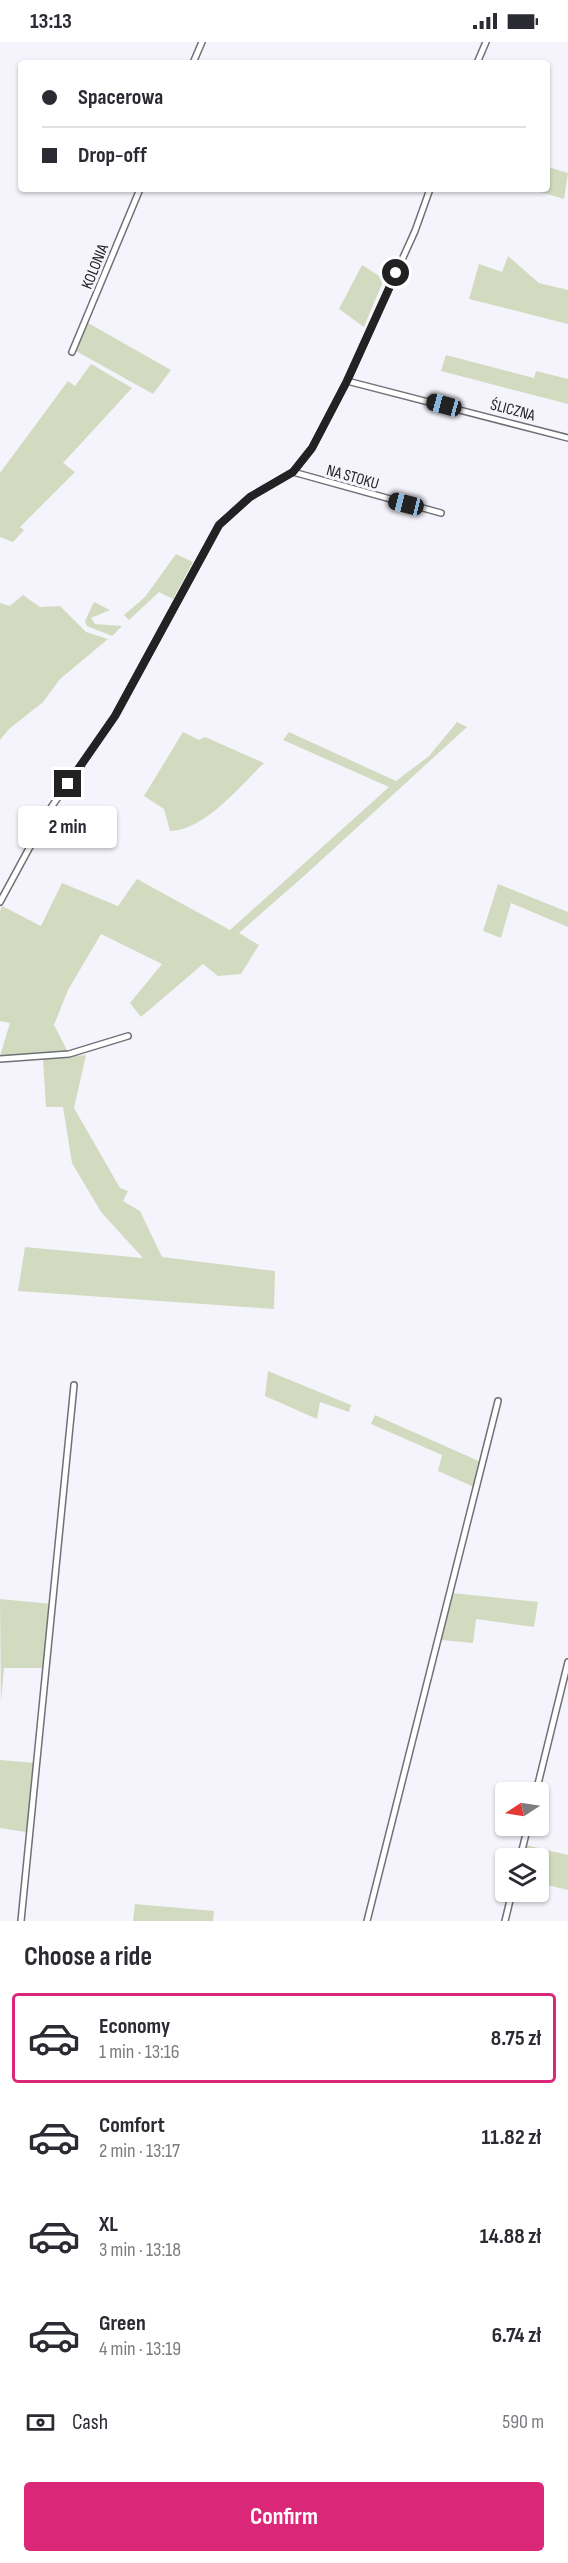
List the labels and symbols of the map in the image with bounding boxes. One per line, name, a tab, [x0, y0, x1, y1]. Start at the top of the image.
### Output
street label: KOLONIA	[78, 241, 113, 292]
route start	[382, 259, 409, 286]
car	[424, 392, 464, 418]
street label: ŚLICZNA	[488, 395, 537, 426]
street label: NA STOKU	[324, 461, 381, 494]
car	[386, 491, 426, 517]
route end	[54, 770, 81, 797]
callout: 2 min	[19, 805, 118, 847]
north arrow	[495, 1782, 549, 1836]

